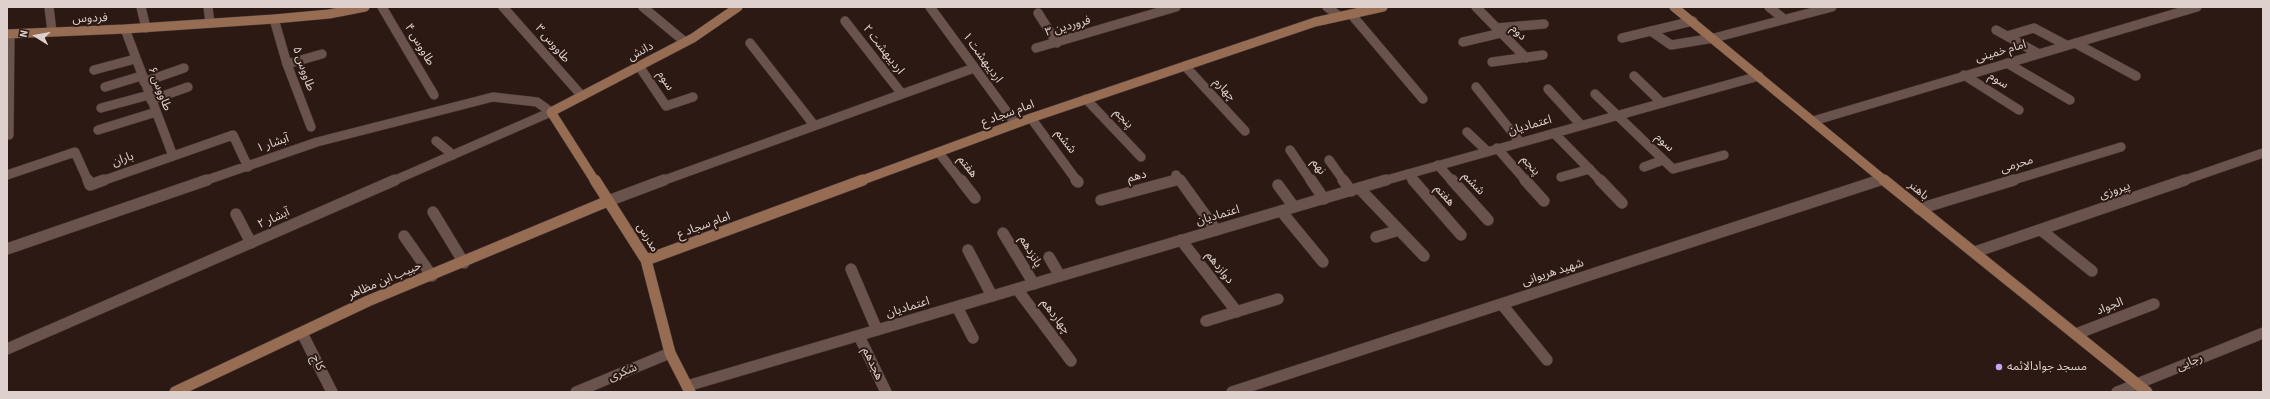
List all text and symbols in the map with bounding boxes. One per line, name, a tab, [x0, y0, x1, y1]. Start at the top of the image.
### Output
street label: فردوس	[72, 11, 108, 27]
street label: فروردین ۳	[1043, 14, 1093, 40]
north arrow	[16, 16, 56, 56]
street label: طاووس ۴	[401, 22, 437, 68]
street label: طاووس ۳	[531, 22, 573, 66]
street label: اردیبهشت ۲	[859, 22, 907, 78]
street label: دوم	[1507, 22, 1529, 44]
text: N	[16, 29, 32, 39]
street label: اردیبهشت ۱	[959, 30, 1005, 86]
street label: امام خمینی	[1974, 38, 2028, 66]
street label: دانش	[626, 39, 656, 65]
street label: طاووس ۵	[289, 45, 317, 93]
street label: طاووس ۶	[144, 65, 174, 113]
street label: سوم	[653, 68, 677, 94]
street label: سوم	[1985, 69, 2011, 93]
street label: چهارم	[1210, 75, 1238, 105]
street label: امام سجاد ع	[979, 98, 1037, 130]
street label: پنجم	[1110, 106, 1136, 132]
street label: اعتمادیان	[1506, 113, 1554, 139]
street label: ششم	[1051, 127, 1079, 157]
street label: سوم	[1651, 131, 1677, 155]
street label: آبشار ۱	[255, 132, 291, 156]
street label: باران	[110, 150, 136, 170]
street label: هفتم	[954, 153, 980, 181]
street label: پنجم	[1517, 153, 1543, 179]
street label: محرمی	[1999, 153, 2035, 177]
street label: نهم	[1307, 156, 1329, 178]
street label: دهم	[1126, 168, 1148, 186]
street label: ششم	[1459, 169, 1487, 199]
street label: باهنر	[1905, 178, 1931, 204]
street label: پیروزی	[2098, 179, 2132, 203]
street label: هفتم	[1431, 182, 1457, 210]
street label: اعتمادیان	[1194, 203, 1242, 229]
street label: آبشار ۲	[256, 206, 292, 232]
street label: امام سجاد ع	[675, 210, 733, 242]
street label: مدرس	[633, 221, 661, 255]
street label: پانزدهم	[1015, 234, 1045, 270]
street label: دوازدهم	[1202, 249, 1236, 287]
street label: شهید هریوانی	[1520, 256, 1586, 290]
street label: حبیب ابن مظاهر	[346, 259, 424, 303]
street label: اعتمادیان	[884, 295, 932, 321]
street label: الجواد	[2094, 295, 2126, 319]
street label: چهاردهم	[1037, 297, 1073, 337]
street label: هجدهم	[858, 345, 886, 383]
street label: رجایی	[2175, 351, 2205, 375]
street label: کاج	[307, 353, 327, 373]
place label: مسجد جوادالائمه	[2007, 360, 2087, 374]
street label: شکری	[607, 361, 639, 385]
marker: مسجد جوادالائمه	[1994, 362, 2004, 372]

